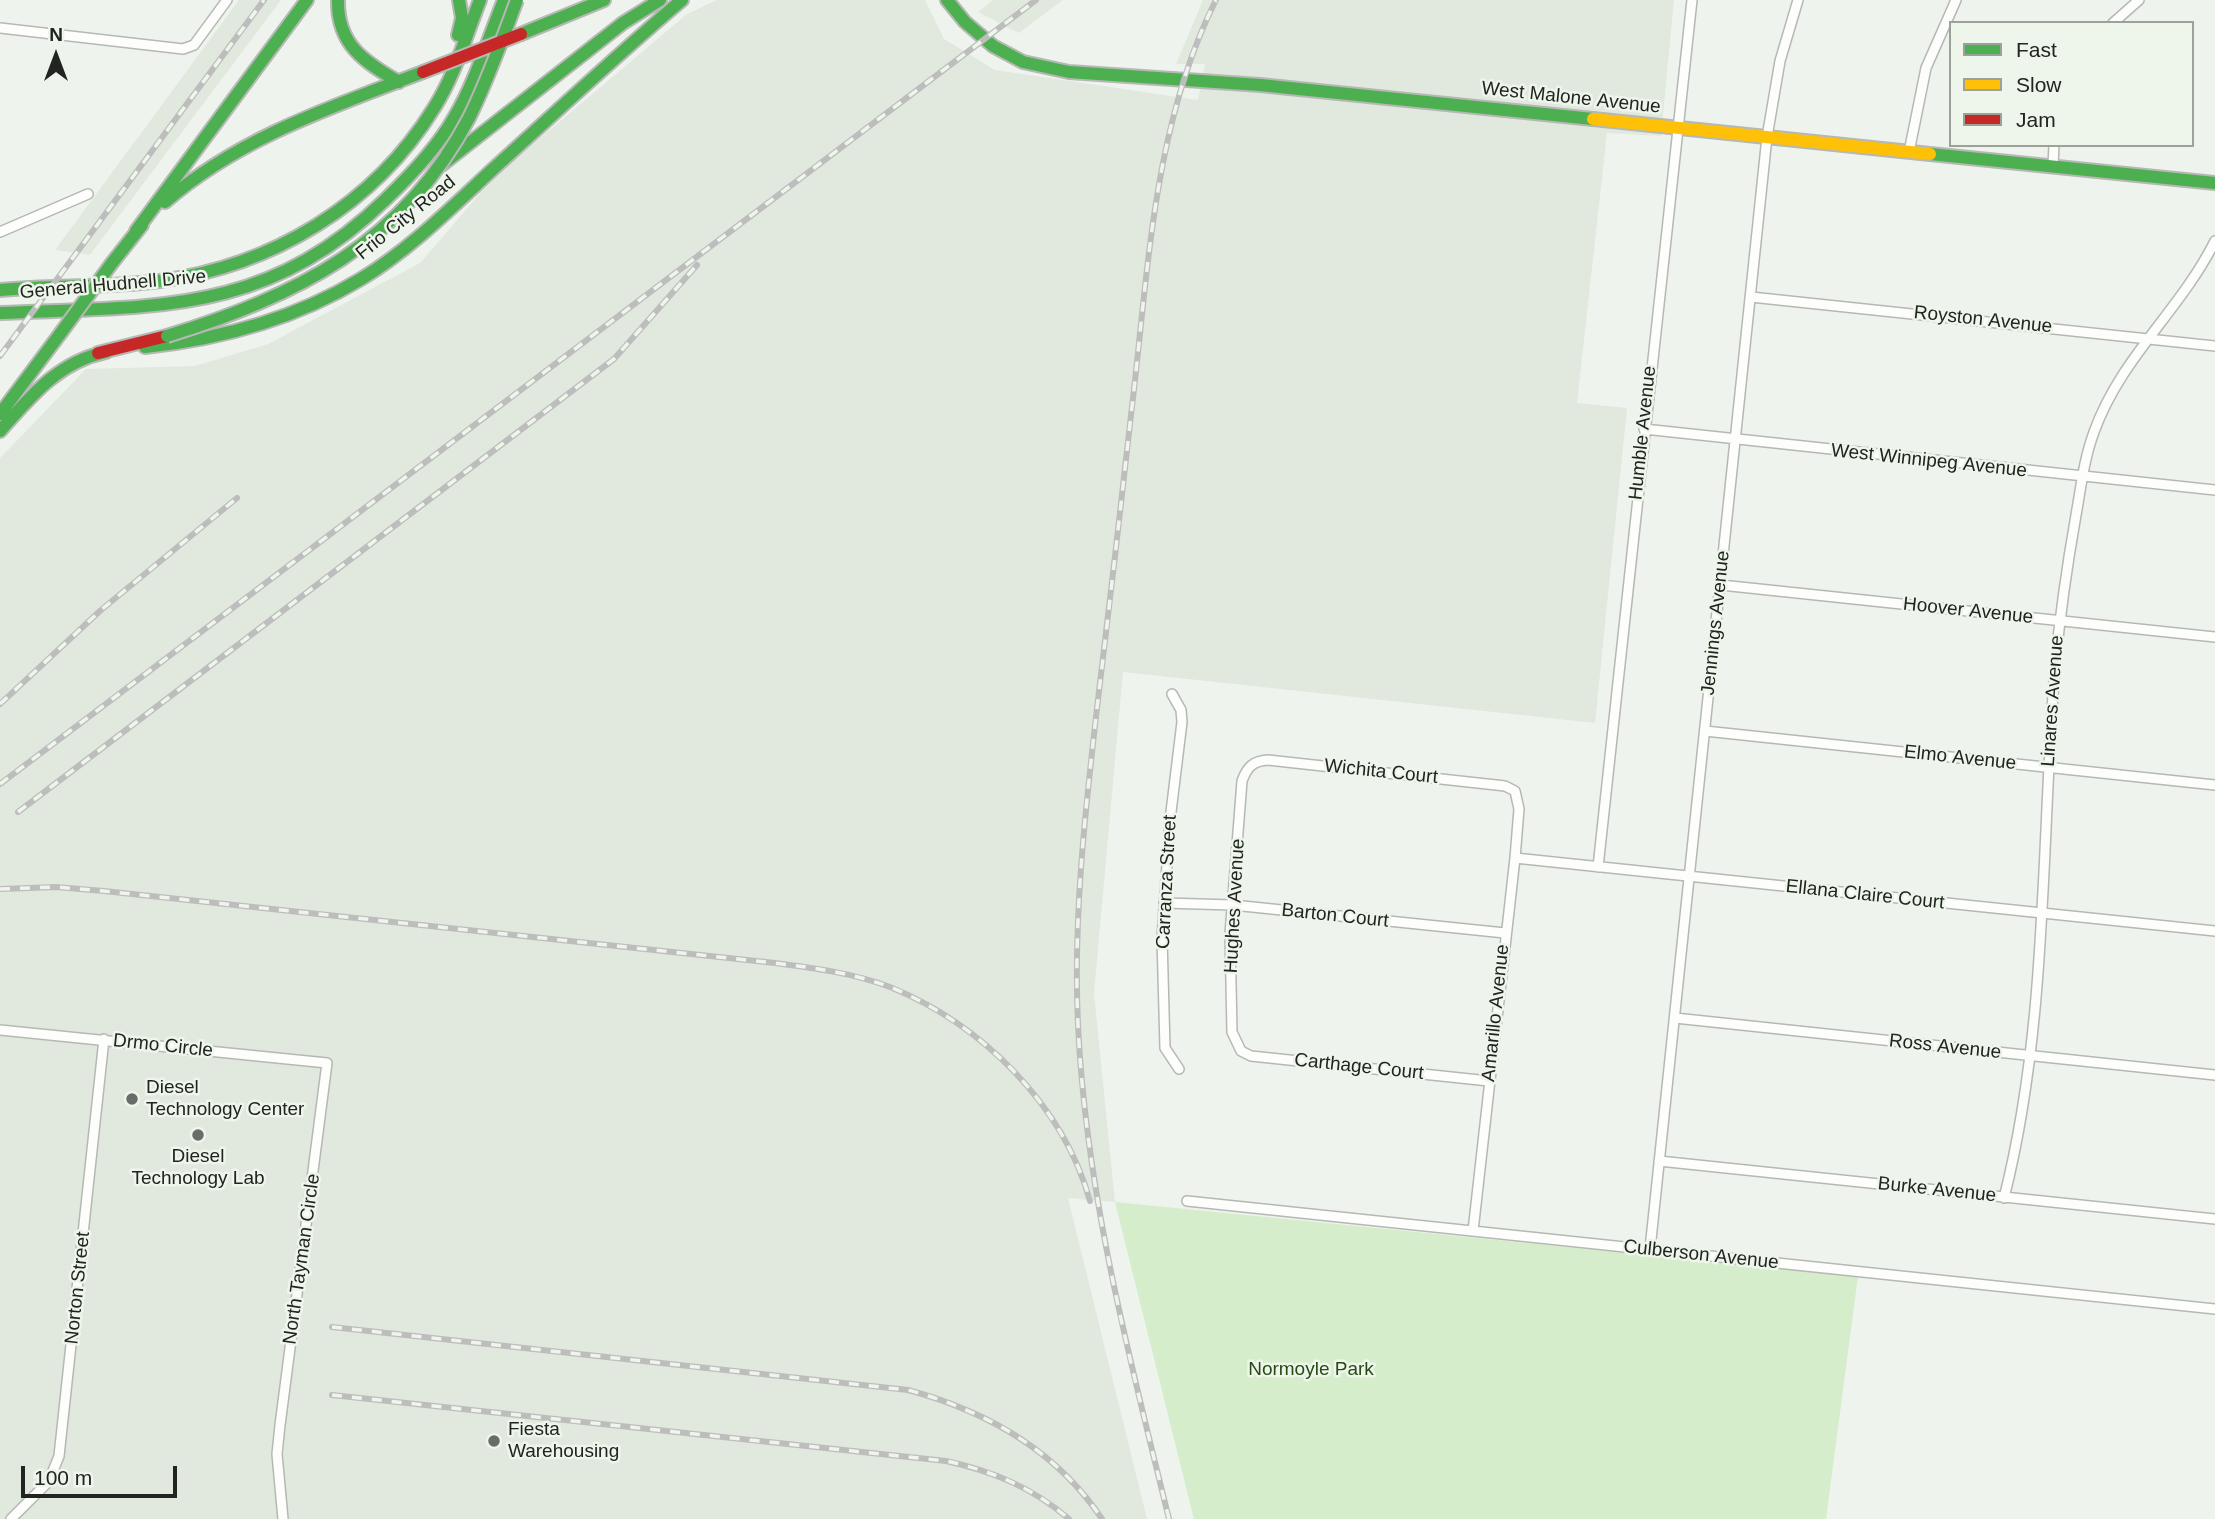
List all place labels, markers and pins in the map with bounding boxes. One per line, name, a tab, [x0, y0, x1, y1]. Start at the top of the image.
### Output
place label: Diesel Technology Center	[146, 1077, 304, 1121]
marker: Diesel Technology Center	[124, 1091, 140, 1107]
marker: Diesel Technology Lab	[190, 1127, 206, 1143]
place label: Diesel Technology Lab	[131, 1146, 265, 1190]
place label: Fiesta Warehousing	[508, 1419, 619, 1463]
marker: Fiesta Warehousing	[486, 1433, 502, 1449]

